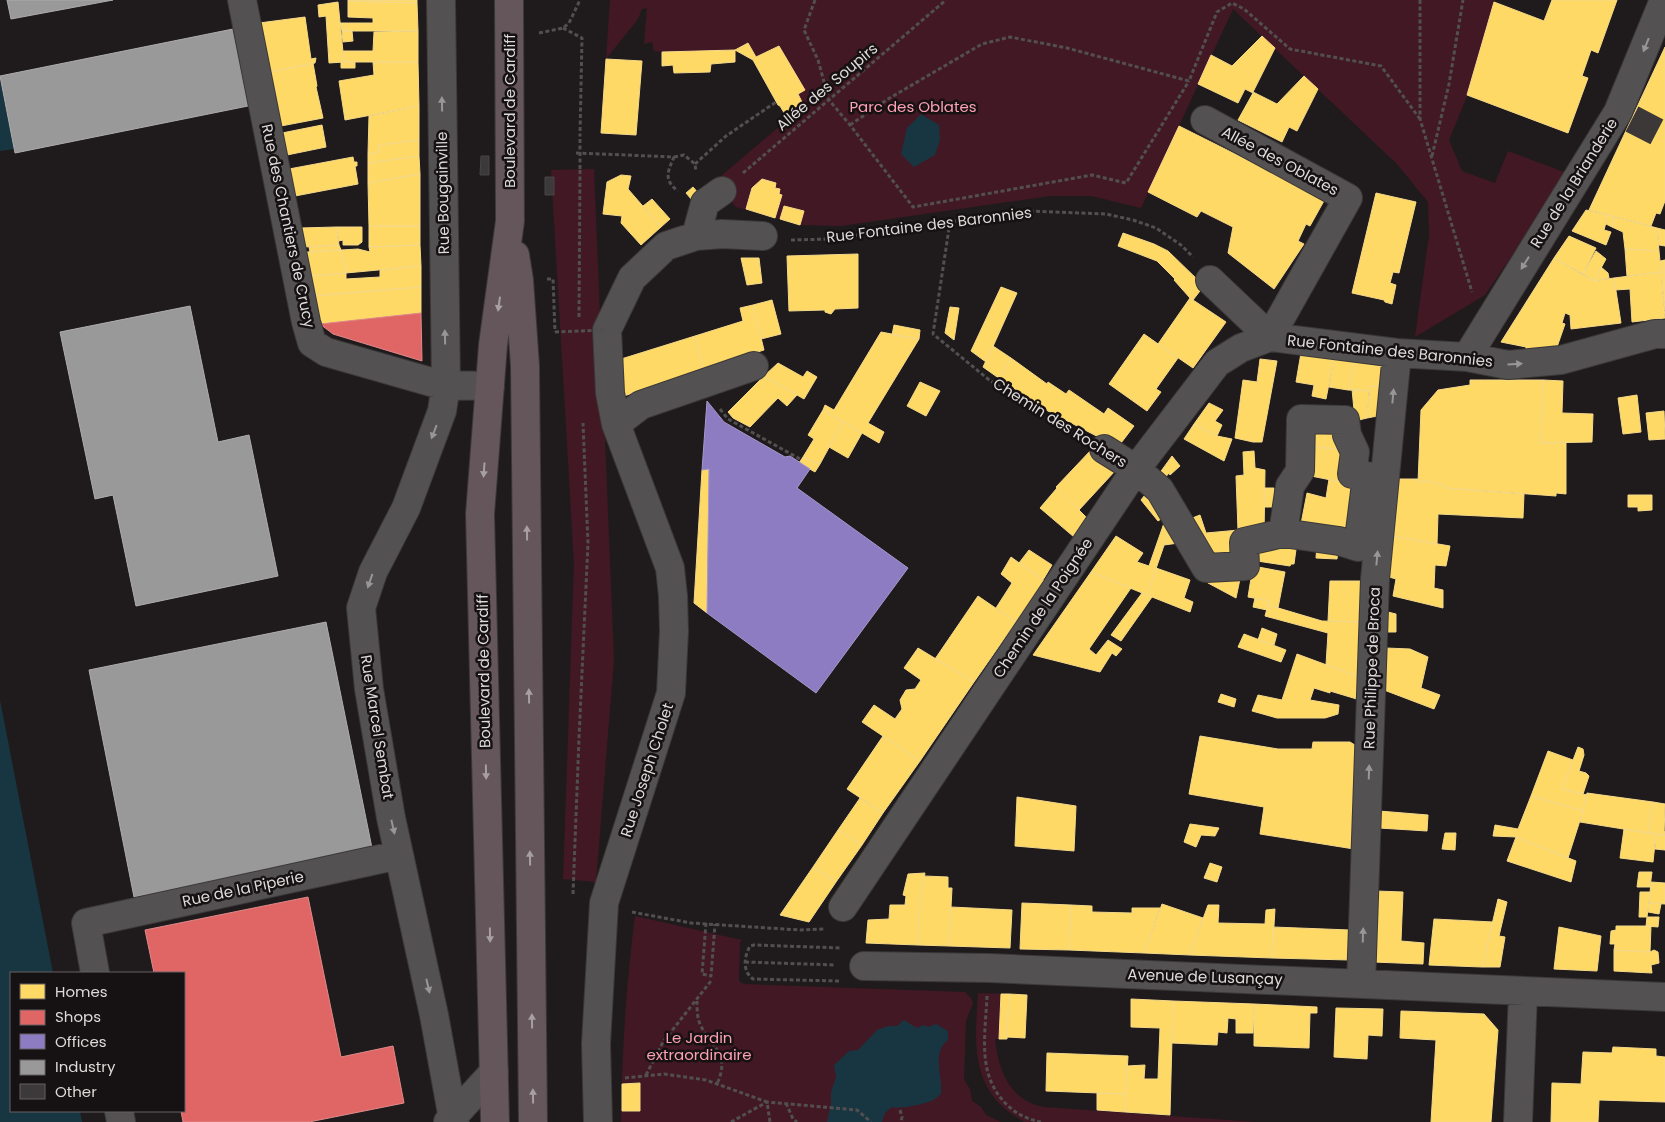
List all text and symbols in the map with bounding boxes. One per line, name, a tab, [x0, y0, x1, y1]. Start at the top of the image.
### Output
street label: Boulevard de Cardiff	[499, 34, 520, 188]
street label: Allée des Soupirs	[771, 38, 882, 135]
one-way arrow	[1641, 38, 1649, 52]
one-way arrow	[438, 96, 446, 112]
park label: Parc des Oblates	[849, 96, 977, 117]
street label: Rue de la Brianderie	[1525, 114, 1622, 252]
street label: Allée des Oblates	[1218, 121, 1343, 200]
street label: Rue des Chantiers de Crucy	[257, 122, 320, 330]
street label: Rue Bougainville	[431, 131, 454, 255]
street label: Rue Fontaine des Baronnies	[825, 201, 1033, 248]
one-way arrow	[1520, 257, 1529, 270]
one-way arrow	[494, 296, 502, 312]
one-way arrow	[440, 328, 448, 344]
street label: Rue Fontaine des Baronnies	[1286, 329, 1494, 372]
one-way arrow	[1507, 360, 1523, 368]
street label: Chemin des Rochers	[989, 373, 1132, 473]
one-way arrow	[1389, 388, 1397, 404]
one-way arrow	[430, 425, 437, 440]
one-way arrow	[479, 462, 487, 478]
one-way arrow	[523, 525, 531, 541]
street label: Chemin de la Poignée	[988, 534, 1097, 682]
one-way arrow	[1373, 549, 1381, 565]
one-way arrow	[366, 574, 373, 589]
street label: Rue Philippe de Broca	[1358, 587, 1385, 749]
street label: Boulevard de Cardiff	[472, 594, 495, 748]
street label: Rue Marcel Sembat	[356, 653, 399, 801]
one-way arrow	[525, 687, 533, 703]
street label: Rue Joseph Cholet	[615, 700, 678, 840]
one-way arrow	[1365, 764, 1373, 780]
one-way arrow	[482, 765, 490, 781]
one-way arrow	[389, 820, 397, 835]
one-way arrow	[526, 850, 534, 866]
street label: Rue de la Piperie	[180, 865, 306, 912]
one-way arrow	[486, 927, 494, 943]
one-way arrow	[1359, 927, 1367, 943]
street label: Avenue de Lusançay	[1127, 963, 1283, 990]
legend	[10, 972, 185, 1112]
one-way arrow	[424, 978, 432, 994]
text: Homes	[55, 981, 108, 1002]
text: Shops	[55, 1006, 101, 1027]
one-way arrow	[528, 1012, 536, 1028]
park label: Le Jardin extraordinaire	[646, 1027, 752, 1065]
text: Offices	[55, 1031, 107, 1052]
text: Industry	[55, 1056, 116, 1077]
text: Other	[55, 1081, 97, 1102]
one-way arrow	[529, 1087, 537, 1103]

